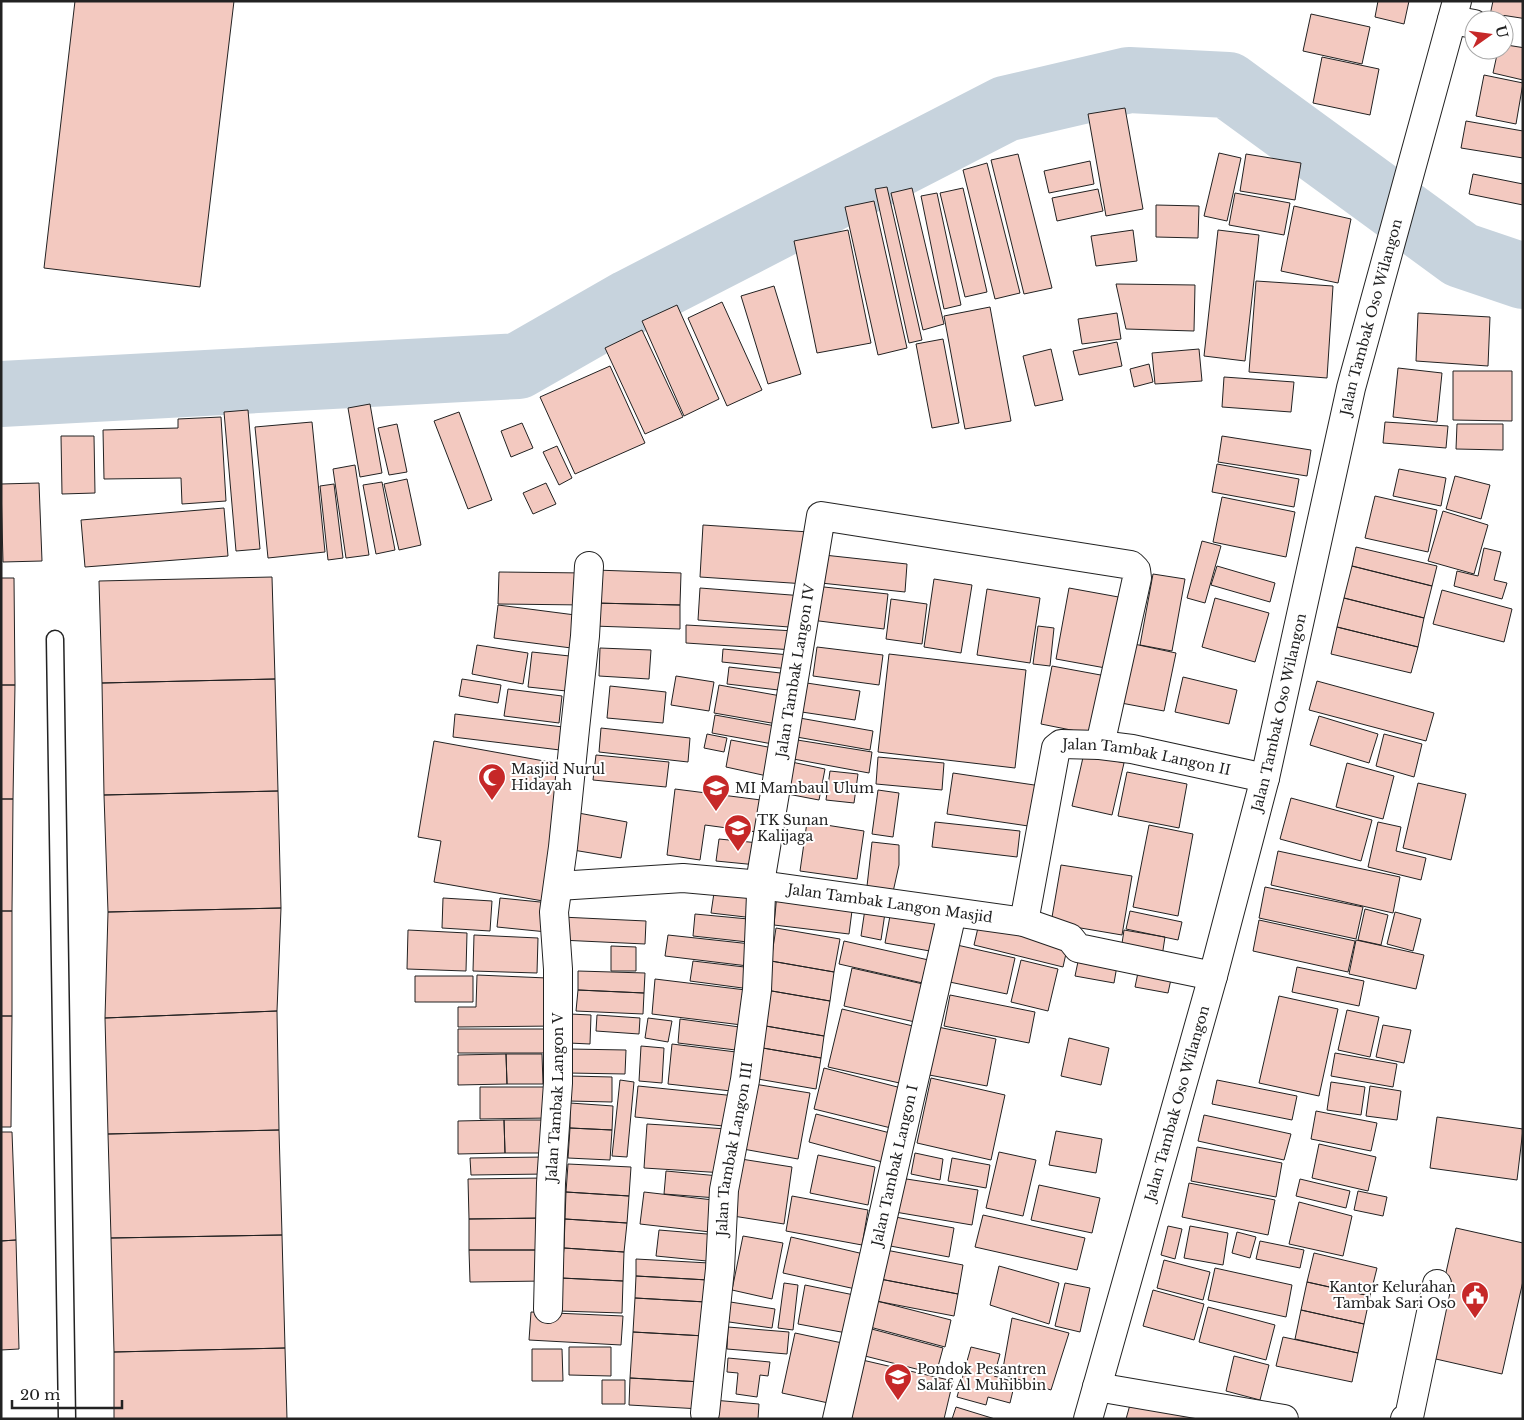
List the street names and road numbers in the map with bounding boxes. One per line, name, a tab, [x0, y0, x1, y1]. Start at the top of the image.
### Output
street label: Jalan Tambak Oso Wilangon	[1336, 216, 1406, 419]
street label: Jalan Tambak Langon IV	[772, 581, 819, 761]
street label: Jalan Tambak Oso Wilangon	[1247, 611, 1310, 816]
street label: Jalan Tambak Langon II	[1060, 735, 1233, 779]
street label: Jalan Tambak Langon Masjid	[784, 880, 994, 927]
street label: Jalan Tambak Oso Wilangon	[1140, 1003, 1213, 1205]
street label: Jalan Tambak Langon V	[542, 1011, 567, 1184]
street label: Jalan Tambak Langon III	[713, 1060, 756, 1239]
street label: Jalan Tambak Langon I	[867, 1083, 922, 1250]

